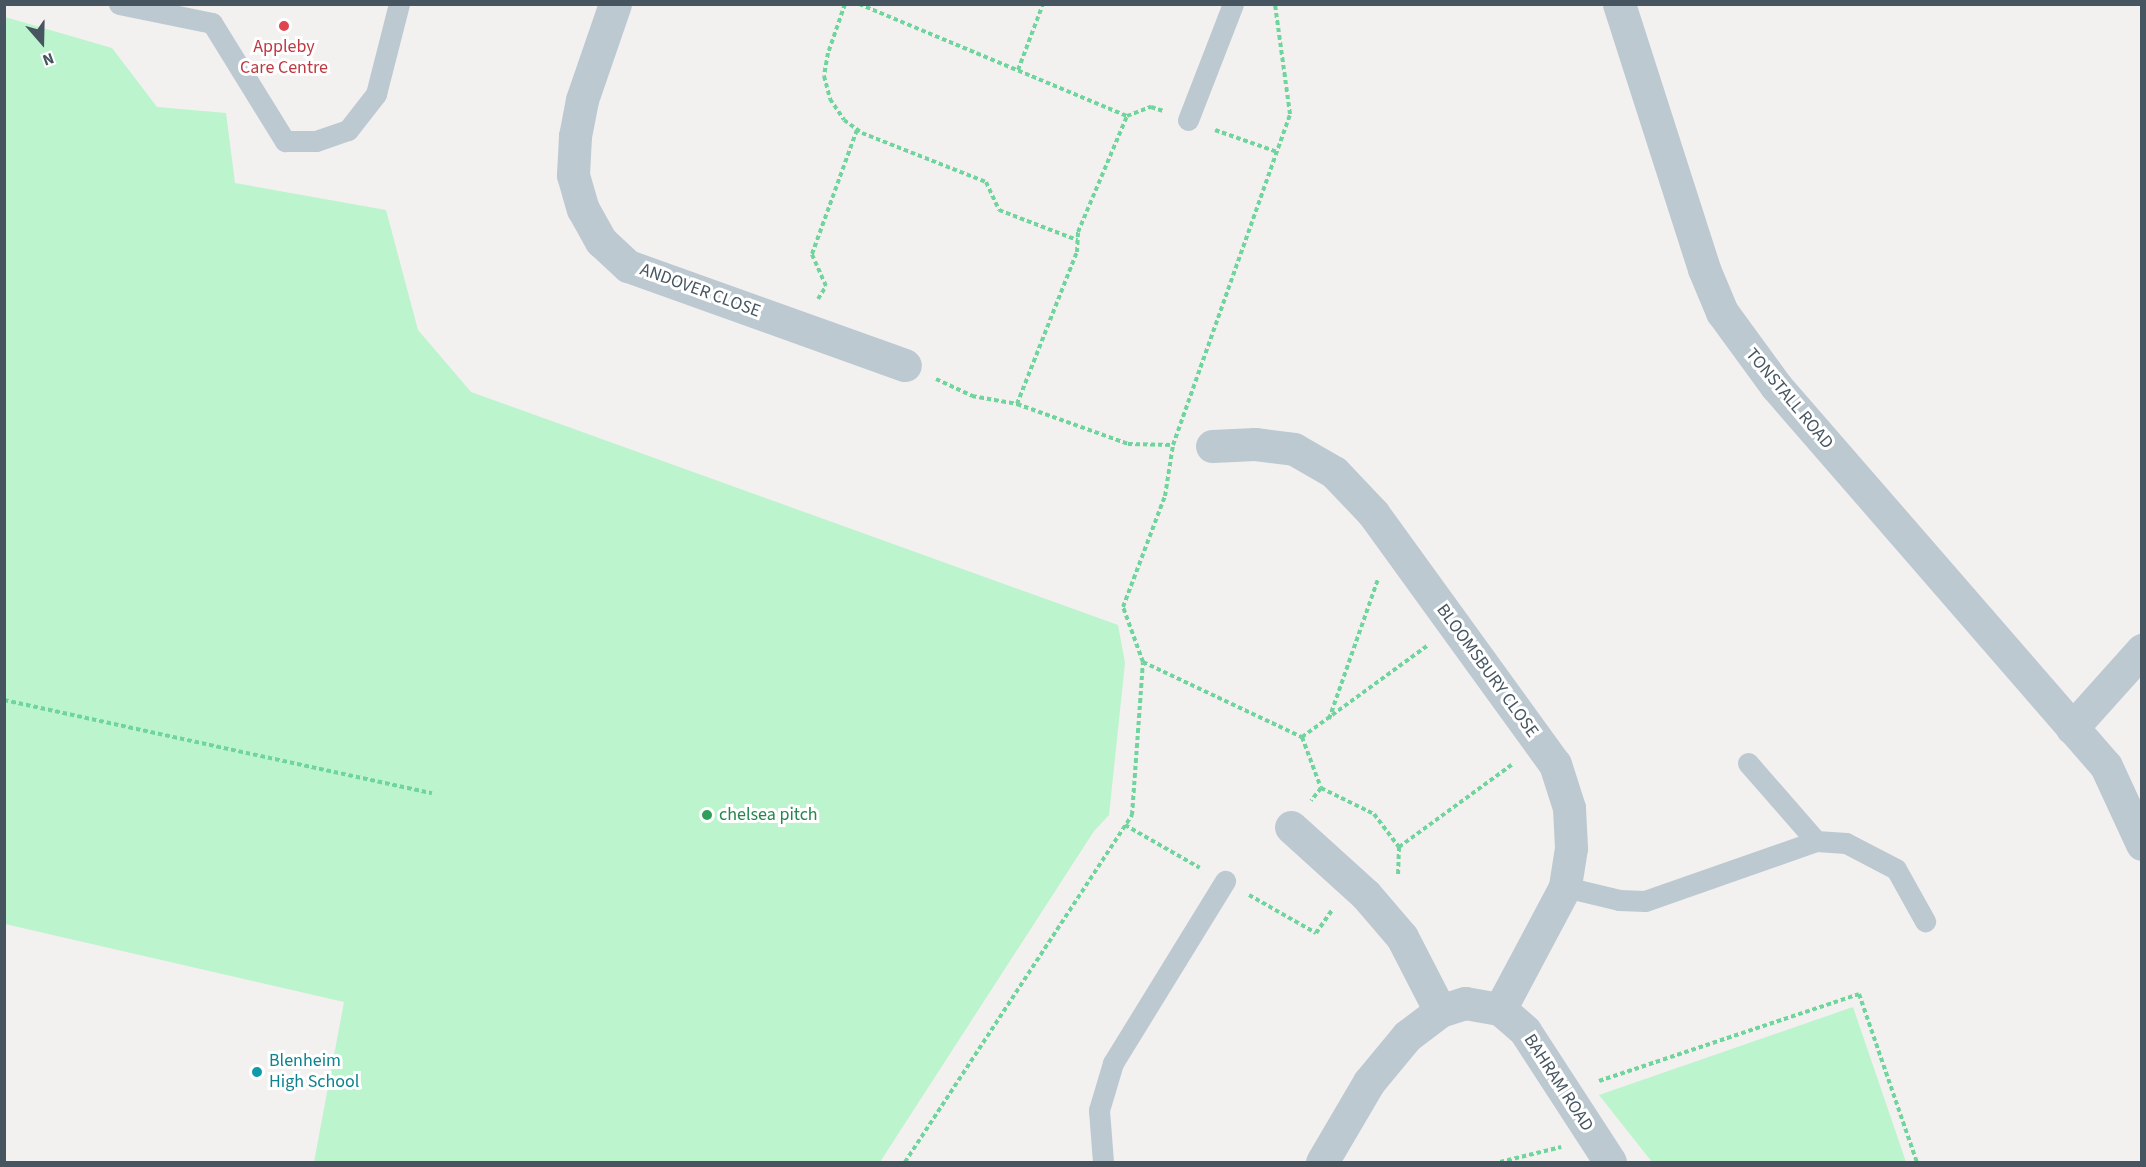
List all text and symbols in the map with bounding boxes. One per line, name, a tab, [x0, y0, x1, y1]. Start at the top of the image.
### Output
north arrow	[12, 12, 72, 72]
marker: Appleby Care Centre	[275, 17, 293, 35]
place label: Appleby Care Centre	[240, 37, 328, 80]
text: N	[39, 47, 57, 71]
street label: ANDOVER CLOSE	[637, 259, 763, 323]
street label: TONSTALL ROAD	[1741, 344, 1837, 454]
street label: BLOOMSBURY CLOSE	[1431, 600, 1543, 742]
place label: chelsea pitch	[719, 804, 818, 826]
marker: chelsea pitch	[700, 808, 714, 822]
street label: BAHRAM ROAD	[1519, 1030, 1597, 1136]
place label: Blenheim High School	[269, 1051, 359, 1094]
marker: Blenheim High School	[250, 1065, 264, 1079]

